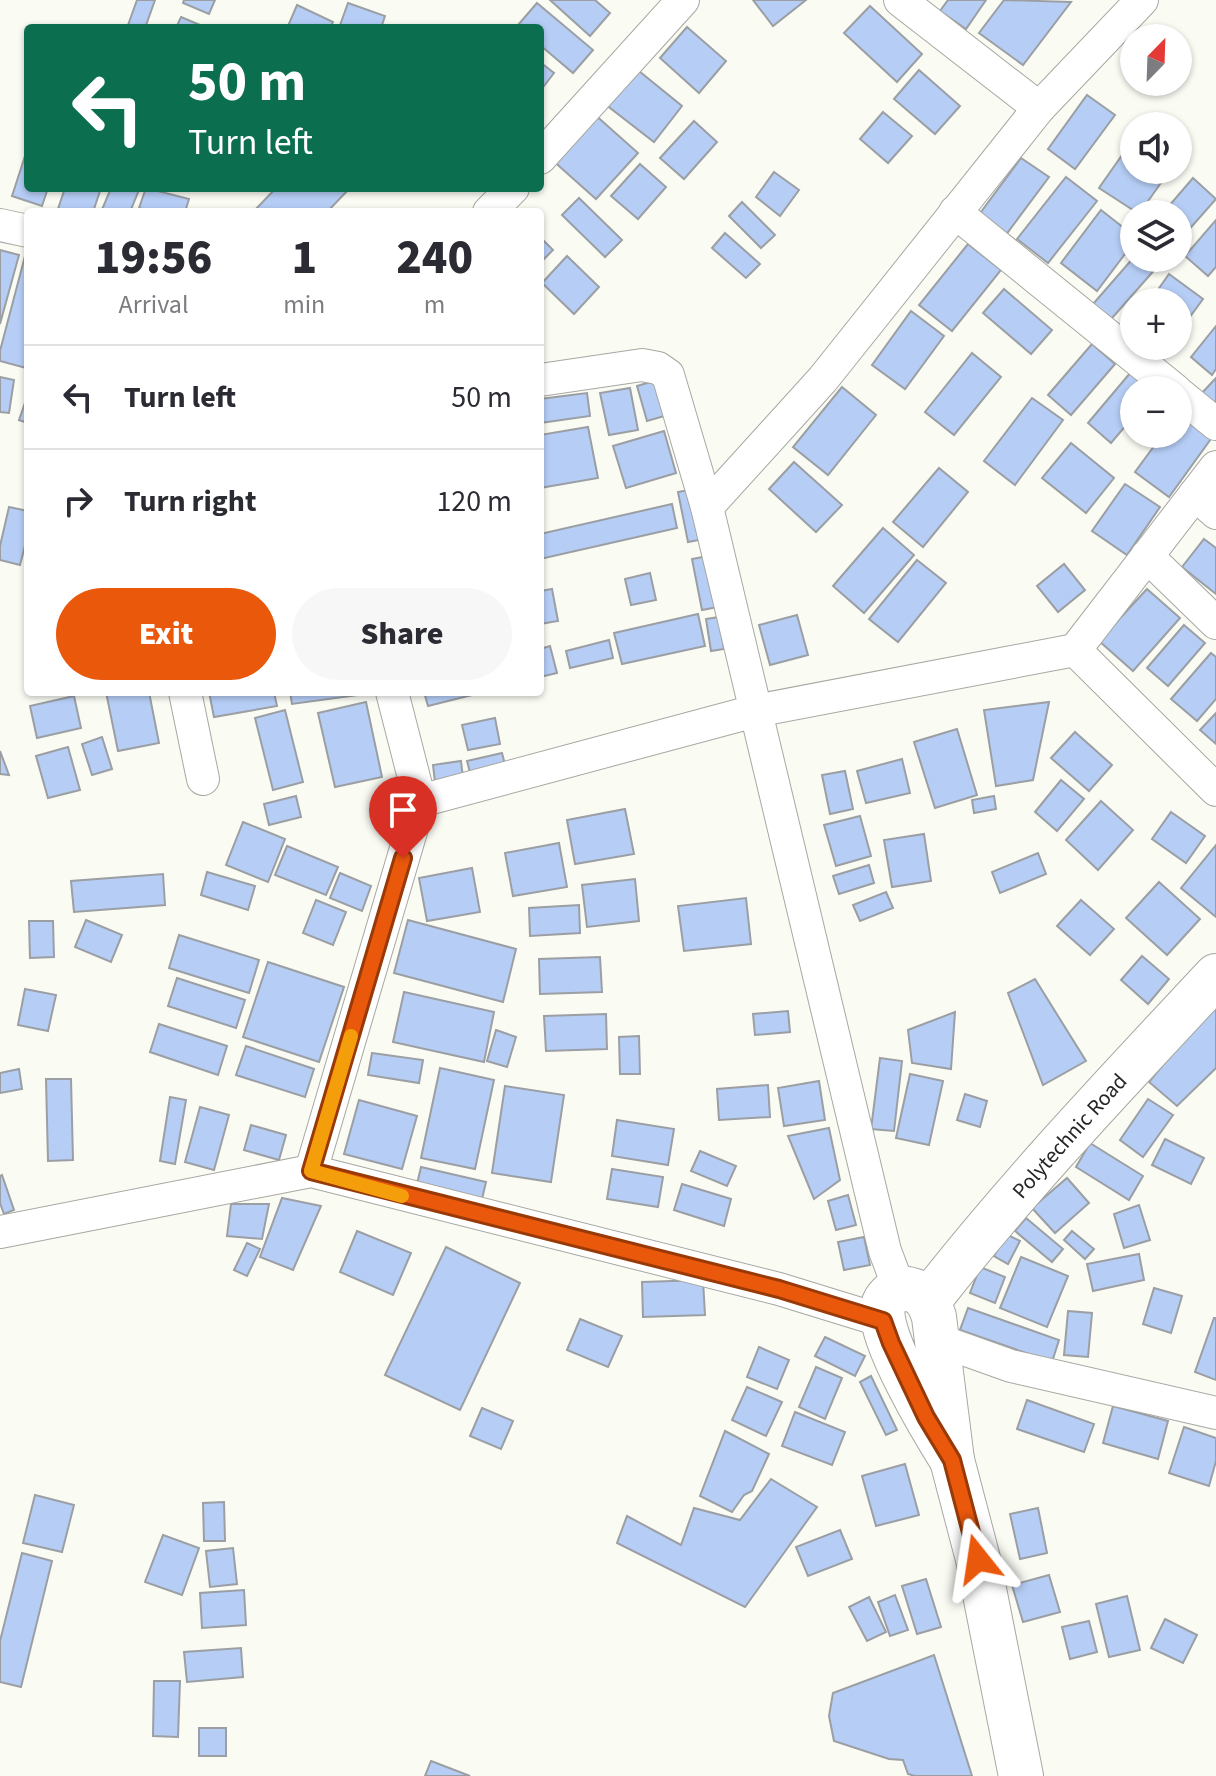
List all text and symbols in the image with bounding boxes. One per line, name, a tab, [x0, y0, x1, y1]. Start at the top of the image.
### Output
north arrow	[1120, 24, 1192, 96]
map controls	[1120, 24, 1192, 448]
text: 50 m	[188, 43, 306, 122]
icon: left	[56, 56, 160, 160]
button: sound	[1120, 112, 1192, 184]
text: Turn left	[188, 117, 313, 168]
button: layers	[1120, 200, 1192, 272]
text: 19:56	[95, 224, 212, 292]
text: 1	[291, 224, 317, 292]
text: 240	[396, 224, 473, 292]
text: Arrival	[119, 286, 189, 323]
text: min	[283, 286, 325, 323]
text: m	[424, 286, 445, 323]
button: +	[1120, 288, 1192, 360]
icon: left	[56, 375, 100, 419]
text: Turn left	[124, 376, 236, 419]
text: 50 m	[451, 376, 512, 419]
button: −	[1120, 376, 1192, 448]
icon: right	[56, 479, 100, 523]
text: Turn right	[124, 480, 256, 523]
text: 120 m	[436, 480, 512, 523]
button: Exit	[56, 588, 276, 680]
button: Share	[292, 588, 512, 680]
pin	[369, 776, 437, 858]
icon: arrive	[381, 788, 425, 832]
street label: Polytechnic Road	[1005, 1066, 1135, 1206]
position arrow	[936, 1517, 1020, 1601]

